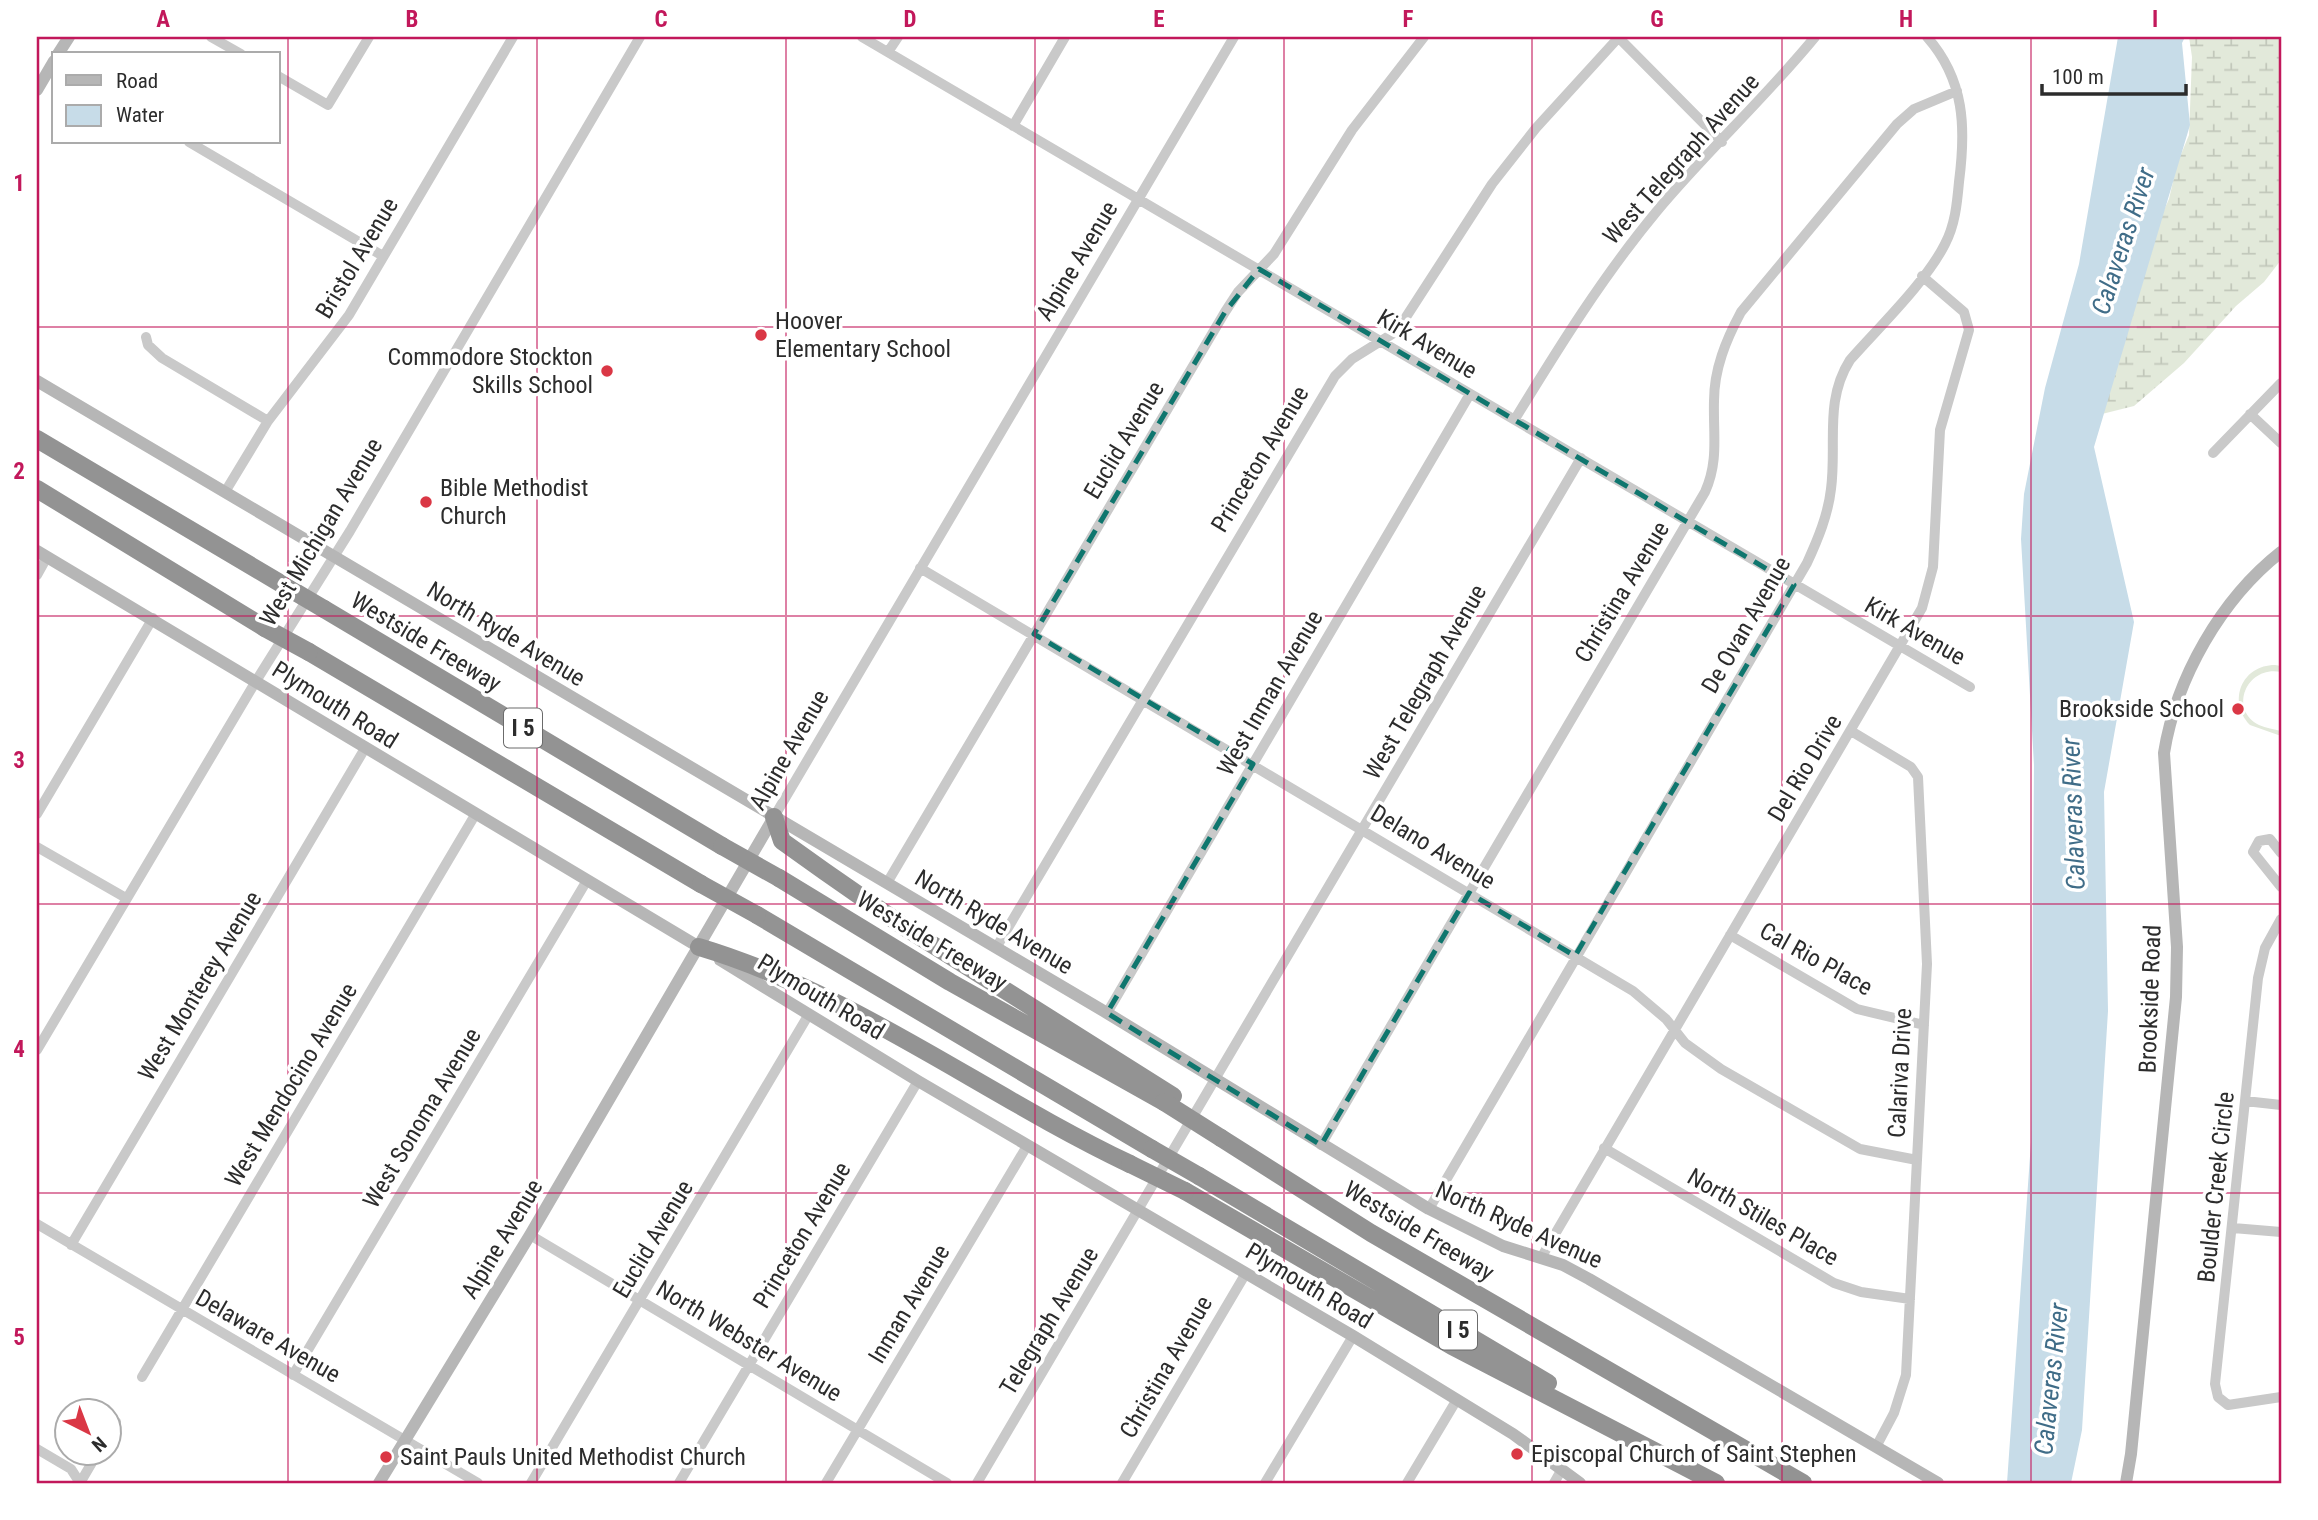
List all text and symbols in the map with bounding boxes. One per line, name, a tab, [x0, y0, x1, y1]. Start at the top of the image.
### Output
text: A	[156, 6, 170, 33]
text: B	[406, 6, 418, 33]
text: C	[654, 6, 668, 33]
text: D	[904, 6, 917, 33]
text: E	[1153, 6, 1165, 33]
text: F	[1403, 6, 1414, 33]
text: G	[1650, 6, 1664, 33]
text: H	[1899, 6, 1913, 33]
text: I	[2152, 6, 2158, 33]
legend	[52, 52, 280, 144]
scale bar	[2042, 52, 2185, 96]
text: 100 m	[2052, 65, 2104, 89]
street label: West Telegraph Avenue	[1597, 68, 1765, 250]
text: Road	[116, 69, 158, 93]
text: Water	[116, 103, 164, 127]
water label: Calaveras River	[2085, 163, 2161, 318]
text: 1	[13, 170, 25, 197]
street label: Bristol Avenue	[310, 193, 404, 323]
street label: Alpine Avenue	[1030, 196, 1124, 326]
street label: Kirk Avenue	[1372, 303, 1482, 385]
place label: Hoover Elementary School	[775, 307, 951, 363]
marker: Hoover Elementary School	[753, 327, 769, 343]
place label: Commodore Stockton Skills School	[388, 343, 593, 399]
marker: Commodore Stockton Skills School	[599, 363, 615, 379]
street label: Euclid Avenue	[1078, 376, 1170, 504]
street label: Princeton Avenue	[1205, 381, 1315, 537]
street label: West Michigan Avenue	[254, 433, 388, 631]
text: 2	[13, 458, 25, 485]
place label: Bible Methodist Church	[440, 474, 588, 530]
marker: Bible Methodist Church	[418, 494, 434, 510]
street label: Christina Avenue	[1569, 517, 1675, 667]
street label: De Ovan Avenue	[1696, 552, 1796, 698]
street label: North Ryde Avenue	[422, 576, 590, 692]
street label: West Telegraph Avenue	[1358, 580, 1492, 784]
street label: Westside Freeway	[346, 586, 506, 698]
street label: Kirk Avenue	[1860, 591, 1970, 671]
street label: West Inman Avenue	[1211, 605, 1329, 781]
street label: Plymouth Road	[267, 655, 403, 755]
street label: Alpine Avenue	[743, 685, 835, 815]
place label: Brookside School	[2059, 695, 2224, 723]
marker: Brookside School	[2230, 701, 2246, 717]
road number: I 5	[504, 708, 542, 748]
street label: Del Rio Drive	[1762, 710, 1848, 826]
water label: Calaveras River	[2055, 736, 2091, 891]
text: 3	[13, 747, 25, 774]
street label: Delano Avenue	[1366, 799, 1500, 895]
street label: North Ryde Avenue	[910, 864, 1078, 980]
street label: Westside Freeway	[852, 885, 1012, 997]
street label: West Monterey Avenue	[132, 886, 268, 1086]
street label: Cal Rio Place	[1755, 917, 1877, 1001]
street label: Brookside Road	[2133, 924, 2167, 1074]
street label: Plymouth Road	[753, 948, 889, 1046]
street label: West Mendocino Avenue	[219, 978, 363, 1192]
street label: Calariva Drive	[1883, 1007, 1917, 1139]
street label: West Sonoma Avenue	[357, 1023, 487, 1213]
text: 4	[13, 1036, 25, 1063]
street label: Boulder Creek Circle	[2192, 1090, 2240, 1284]
street label: Princeton Avenue	[747, 1157, 857, 1313]
street label: North Stiles Place	[1682, 1162, 1844, 1272]
street label: Alpine Avenue	[455, 1174, 549, 1304]
street label: Euclid Avenue	[607, 1175, 699, 1303]
street label: Westside Freeway	[1339, 1175, 1499, 1287]
street label: North Ryde Avenue	[1431, 1176, 1607, 1274]
street label: Plymouth Road	[1241, 1237, 1377, 1335]
street label: Inman Avenue	[863, 1240, 955, 1368]
street label: Telegraph Avenue	[994, 1242, 1104, 1400]
street label: North Webster Avenue	[651, 1275, 847, 1407]
street label: Delaware Avenue	[191, 1283, 345, 1389]
street label: Christina Avenue	[1114, 1291, 1218, 1443]
water label: Calaveras River	[2028, 1300, 2074, 1456]
road number: I 5	[1439, 1310, 1477, 1350]
text: 5	[13, 1324, 25, 1351]
north arrow	[52, 1398, 122, 1468]
text: N	[87, 1432, 111, 1457]
place label: Episcopal Church of Saint Stephen	[1531, 1440, 1857, 1468]
place label: Saint Pauls United Methodist Church	[400, 1443, 746, 1471]
marker: Episcopal Church of Saint Stephen	[1509, 1446, 1525, 1462]
marker: Saint Pauls United Methodist Church	[378, 1449, 394, 1465]

